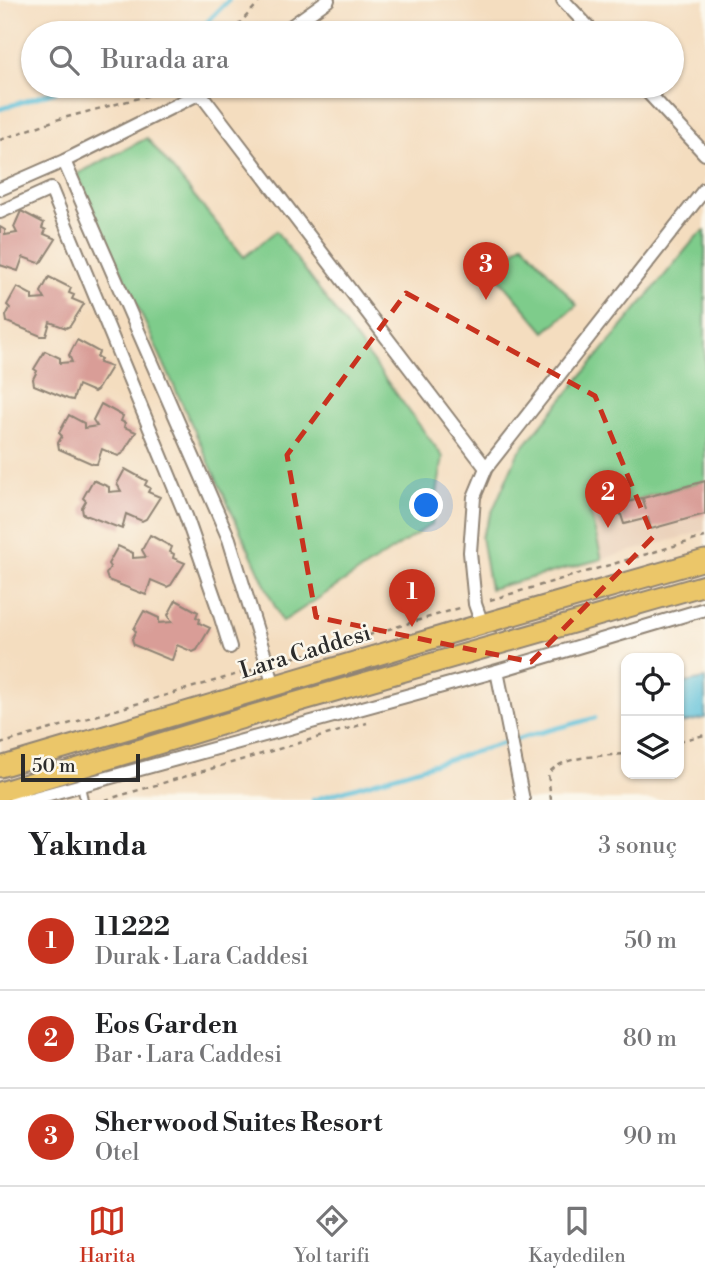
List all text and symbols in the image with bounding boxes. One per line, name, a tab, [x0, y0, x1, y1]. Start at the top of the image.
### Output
search box	[21, 21, 684, 98]
icon: search	[45, 41, 83, 79]
text: Burada ara	[101, 44, 229, 76]
pin: 3	[463, 242, 509, 300]
pin: 2	[585, 470, 631, 528]
your location	[409, 488, 443, 522]
pin: 1	[389, 569, 435, 627]
street label: Lara Caddesi	[236, 619, 374, 685]
map controls	[621, 653, 684, 779]
button: locate	[621, 653, 684, 716]
button: layers	[621, 716, 684, 779]
scale bar	[21, 751, 140, 783]
text: 50 m	[32, 754, 76, 778]
text: Yakında	[28, 827, 147, 865]
text: 3 sonuç	[598, 832, 677, 860]
text: 11222	[95, 911, 170, 943]
text: 1	[45, 927, 57, 955]
text: 50 m	[624, 927, 677, 955]
text: Durak · Lara Caddesi	[95, 943, 309, 971]
text: Eos Garden	[95, 1009, 238, 1041]
text: 2	[44, 1025, 58, 1053]
text: 80 m	[623, 1025, 677, 1053]
text: Bar · Lara Caddesi	[95, 1041, 282, 1069]
text: Sherwood Suites Resort	[95, 1107, 383, 1139]
text: 3	[44, 1123, 58, 1151]
text: 90 m	[623, 1123, 677, 1151]
text: Otel	[95, 1139, 139, 1167]
tab: Harita	[79, 1202, 135, 1268]
tab: Yol tarifi	[294, 1202, 370, 1268]
tab: Kaydedilen	[529, 1202, 626, 1268]

